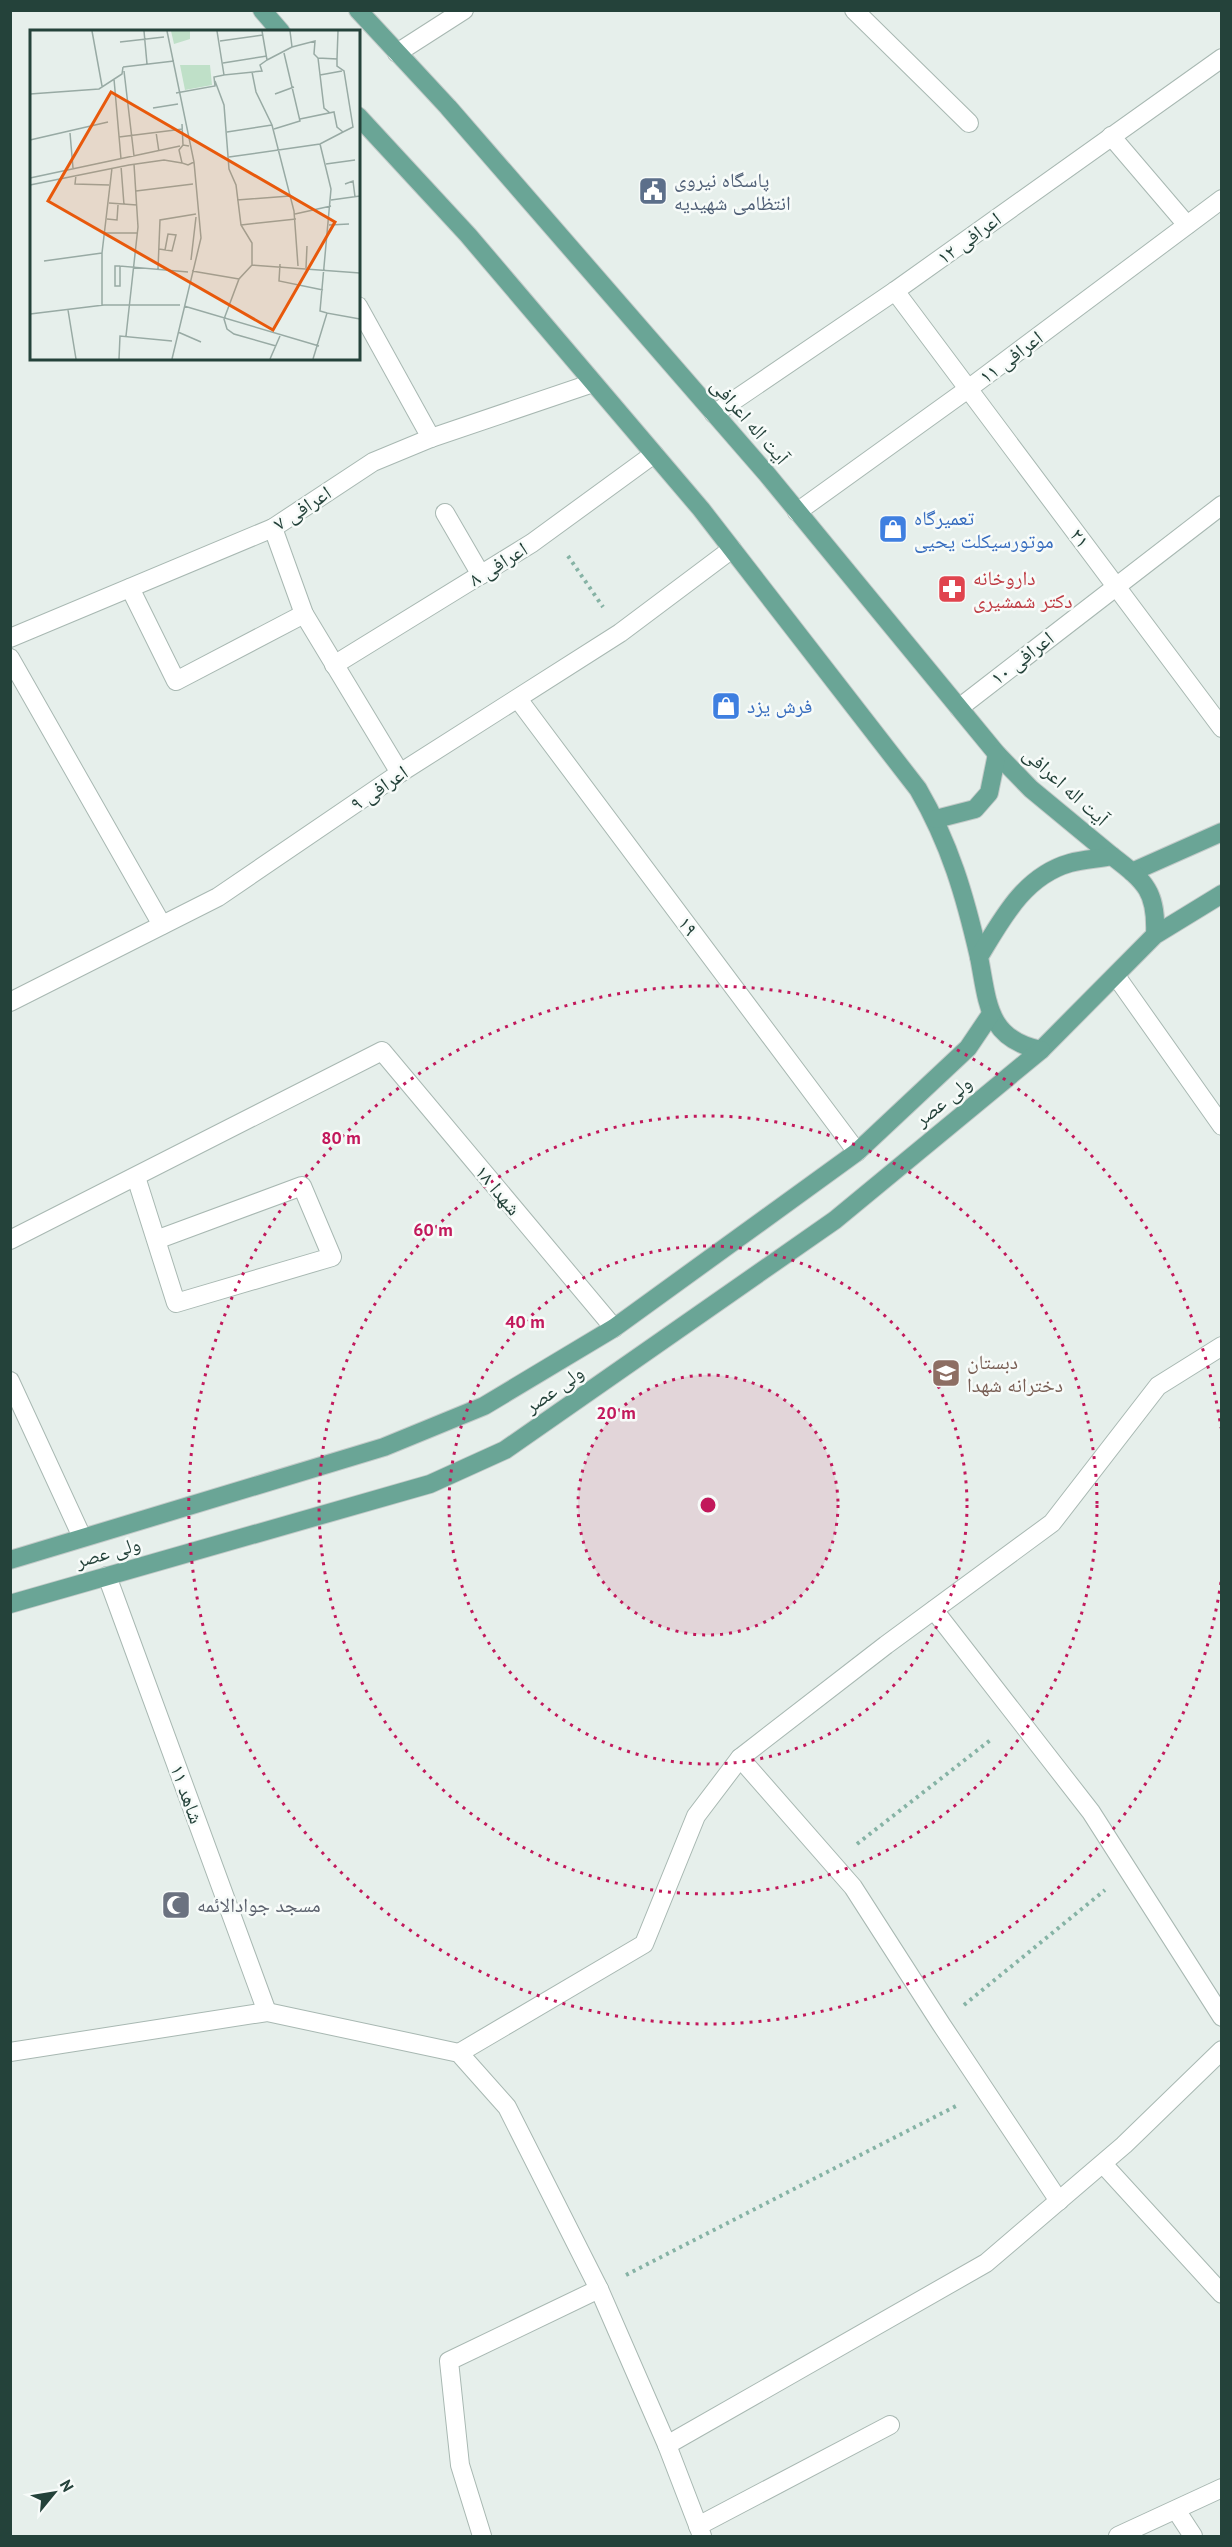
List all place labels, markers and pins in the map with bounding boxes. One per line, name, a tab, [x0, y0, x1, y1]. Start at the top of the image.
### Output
place label: پاسگاه نیروی انتظامی شهیدیه	[674, 167, 791, 216]
public building icon: پاسگاه نیروی انتظامی شهیدیه	[637, 175, 669, 207]
place label: تعمیرگاه موتورسیکلت یحیی	[914, 505, 1054, 554]
shop icon: تعمیرگاه موتورسیکلت یحیی	[877, 513, 909, 545]
place label: داروخانه دکتر شمشیری	[973, 565, 1073, 614]
pharmacy icon: داروخانه دکتر شمشیری	[936, 573, 968, 605]
shop icon: فرش یزد	[710, 690, 742, 722]
place label: فرش یزد	[747, 693, 812, 719]
place label: دبستان دخترانه شهدا	[967, 1349, 1063, 1398]
school or university icon: دبستان دخترانه شهدا	[930, 1357, 962, 1389]
centre of rings	[698, 1495, 718, 1515]
mosque icon: مسجد جوادالائمه	[160, 1889, 192, 1921]
place label: مسجد جوادالائمه	[197, 1892, 321, 1918]

